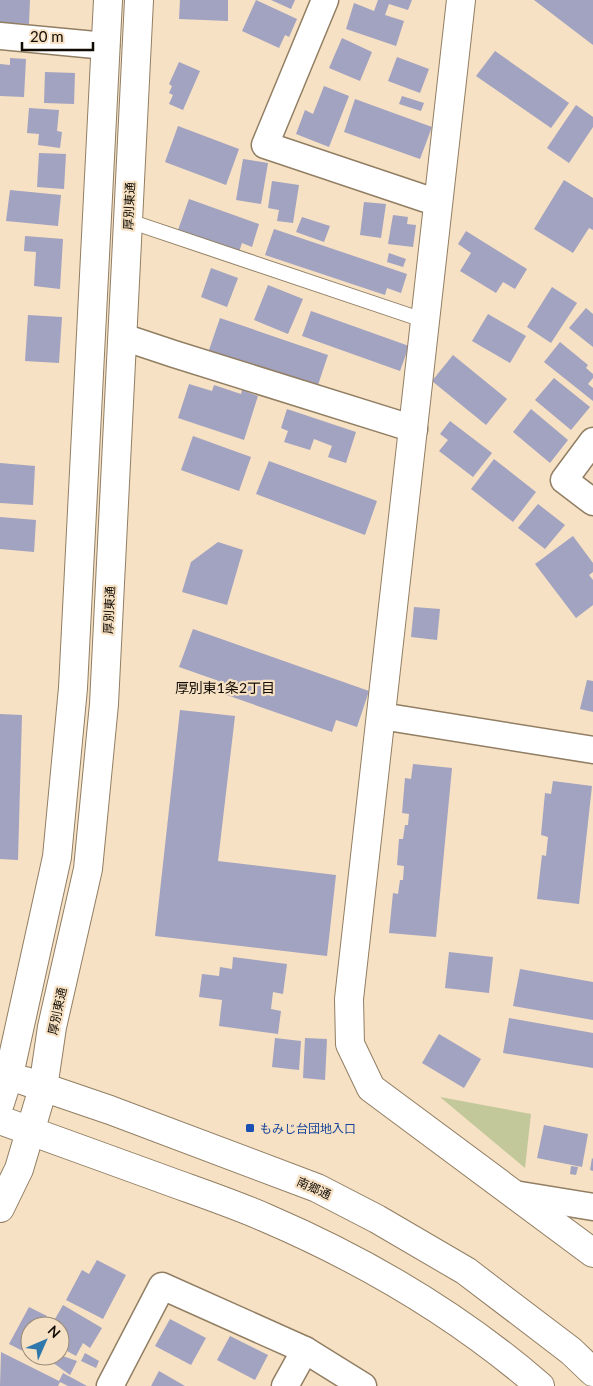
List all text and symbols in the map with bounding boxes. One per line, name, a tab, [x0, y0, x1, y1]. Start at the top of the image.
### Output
scale bar	[22, 20, 94, 52]
text: 20 m	[30, 27, 64, 45]
street label: 厚別東通	[120, 182, 138, 230]
street label: 厚別東通	[100, 586, 118, 634]
district label: 厚別東1条2丁目	[175, 679, 275, 696]
street label: 厚別東通	[45, 986, 69, 1036]
place label: もみじ台団地入口	[260, 1121, 356, 1136]
marker: もみじ台団地入口	[244, 1122, 256, 1134]
street label: 南郷通	[294, 1174, 334, 1202]
north arrow	[20, 1316, 70, 1366]
text: N	[45, 1322, 64, 1341]

